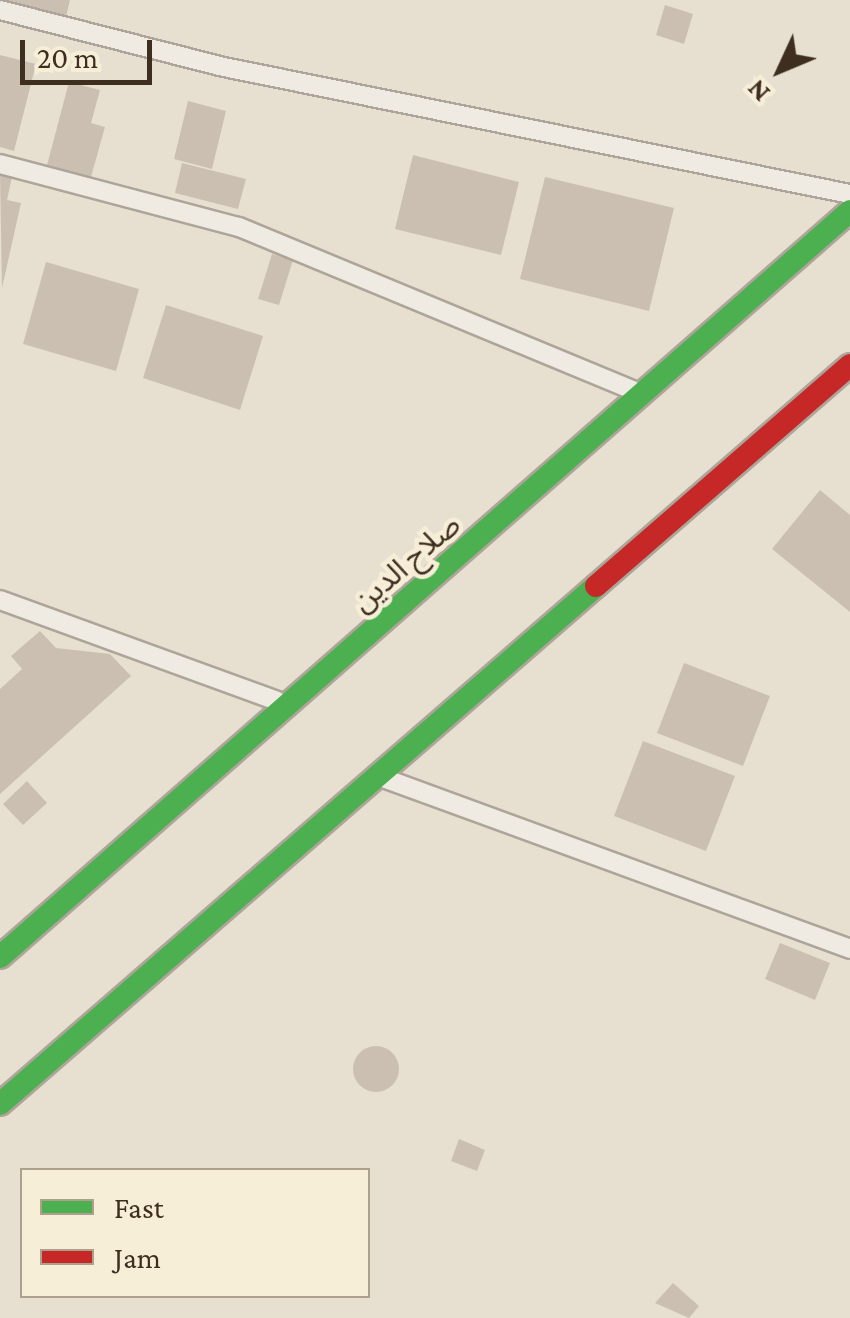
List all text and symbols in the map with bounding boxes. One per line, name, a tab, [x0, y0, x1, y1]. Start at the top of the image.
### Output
scale bar	[25, 20, 158, 82]
north arrow	[730, 20, 830, 120]
text: 20 m	[37, 41, 98, 74]
text: N	[740, 74, 776, 109]
street label: صلاح الدين	[345, 506, 467, 620]
legend	[20, 1168, 370, 1298]
text: Fast	[114, 1191, 164, 1224]
text: Jam	[114, 1241, 161, 1274]

